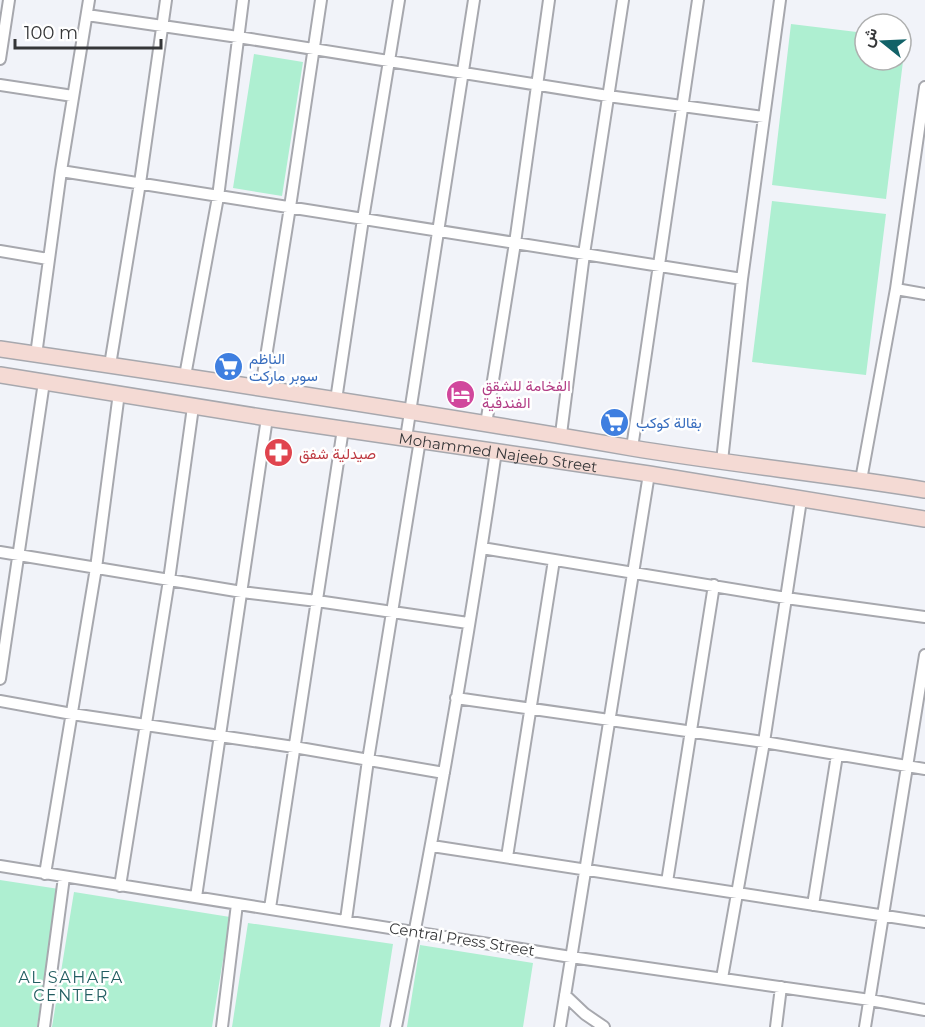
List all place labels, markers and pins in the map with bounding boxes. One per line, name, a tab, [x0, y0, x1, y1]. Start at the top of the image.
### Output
place label: الناظم سوبر ماركت	[249, 349, 318, 385]
supermarket icon: الناظم سوبر ماركت	[212, 351, 244, 383]
place label: الفخامة للشقق الفندقية	[482, 376, 571, 412]
hotel icon: الفخامة للشقق الفندقية	[445, 378, 477, 410]
supermarket icon: بقالة كوكب	[599, 406, 631, 438]
place label: بقالة كوكب	[636, 413, 702, 432]
pharmacy icon: صيدلية شفق	[262, 437, 294, 469]
place label: صيدلية شفق	[299, 444, 376, 464]

